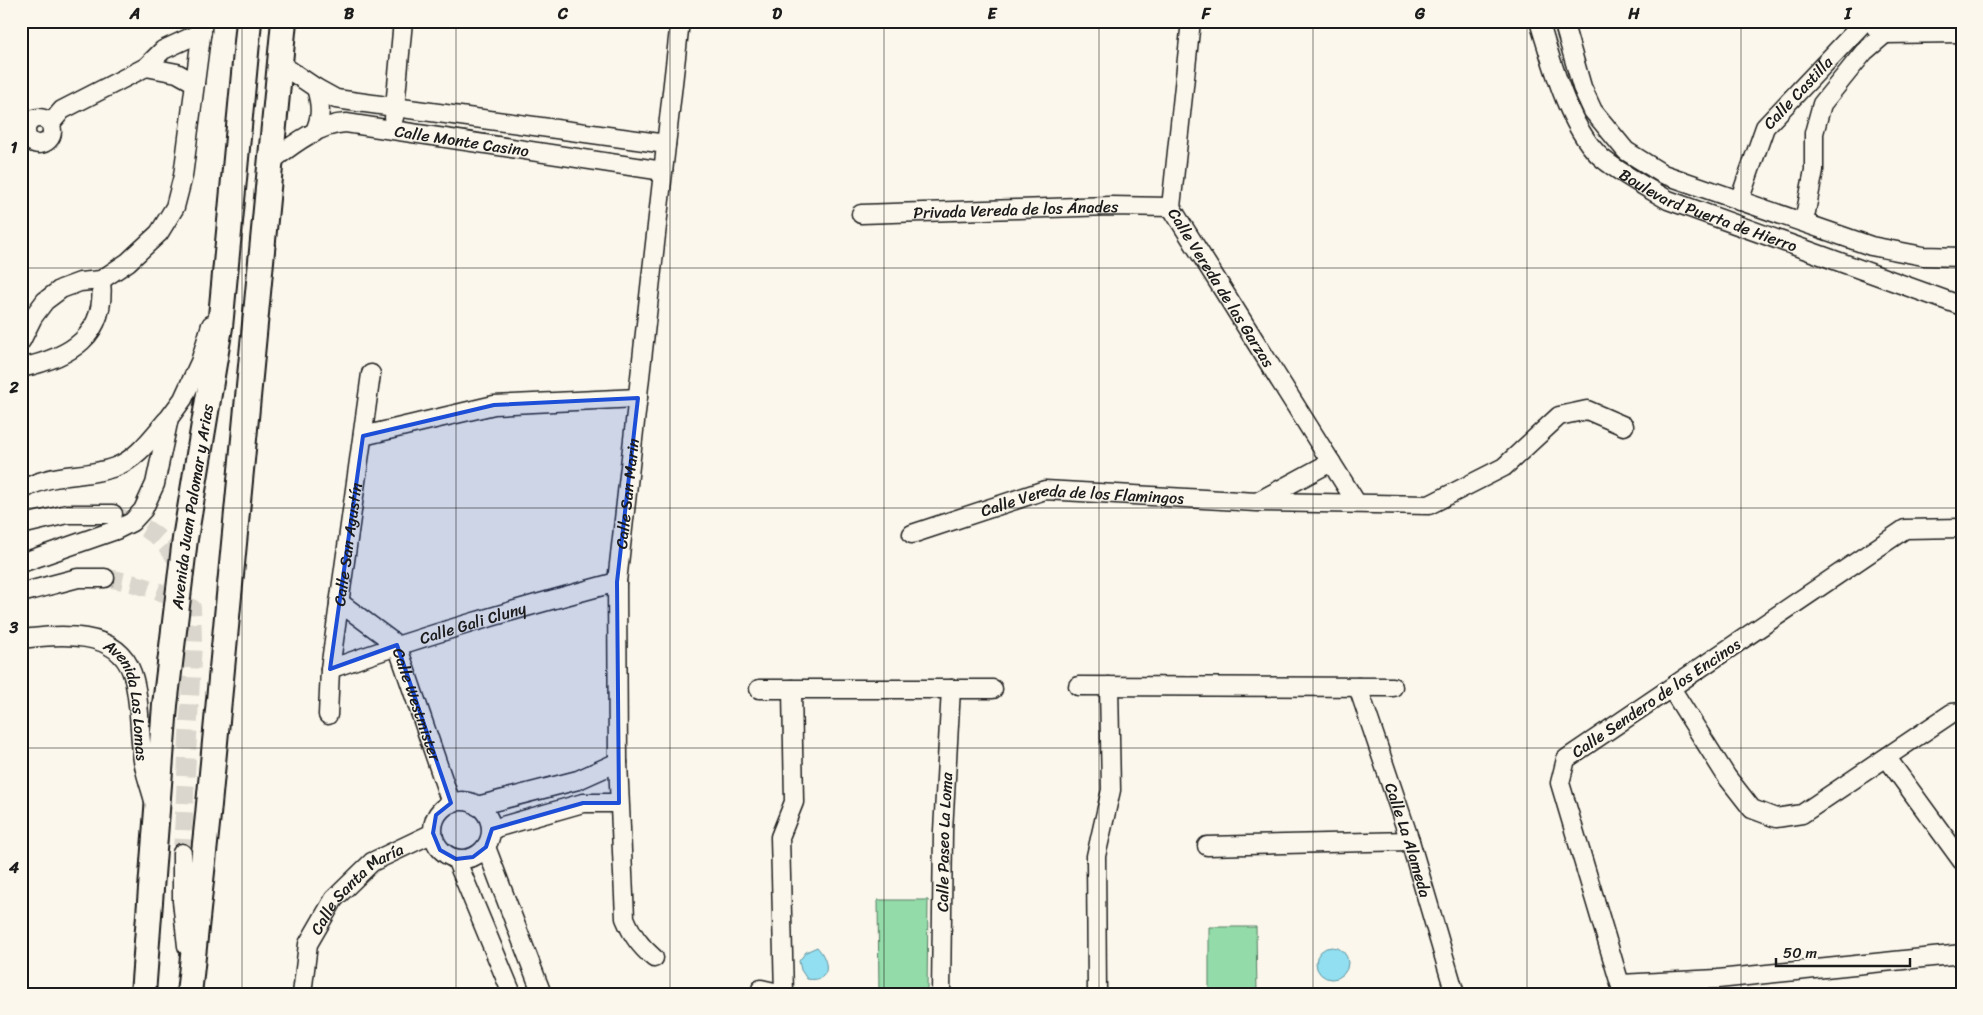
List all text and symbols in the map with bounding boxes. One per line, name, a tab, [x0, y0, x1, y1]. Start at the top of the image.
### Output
text: A	[129, 0, 140, 28]
text: B	[344, 0, 355, 28]
text: C	[557, 0, 569, 28]
text: D	[772, 0, 782, 28]
text: E	[988, 0, 998, 28]
text: F	[1201, 0, 1212, 28]
text: G	[1414, 0, 1426, 28]
text: H	[1627, 0, 1640, 28]
text: I	[1844, 0, 1853, 28]
street label: Calle Castilla	[1755, 48, 1841, 136]
street label: Calle Monte Casino	[393, 116, 531, 165]
text: 1	[11, 133, 18, 162]
street label: Boulevard Puerta de Hierro	[1613, 160, 1802, 260]
street label: Privada Vereda de los Ánades	[913, 191, 1119, 227]
street label: Calle Vereda de las Garzas	[1160, 202, 1283, 374]
text: 2	[8, 373, 19, 402]
street label: Avenida Juan Palomar y Arias	[162, 401, 222, 612]
street label: Calle San Marin	[606, 436, 648, 550]
street label: Calle Vereda de los Flamingos	[977, 475, 1185, 525]
street label: Calle San Agustín	[324, 480, 370, 608]
street label: Calle Gali Cluny	[415, 593, 530, 652]
text: 3	[9, 613, 19, 642]
street label: Avenida Las Lomas	[97, 630, 157, 763]
street label: Calle Sendero de los Encinos	[1565, 630, 1747, 766]
street label: Calle Westmister	[384, 644, 451, 767]
street label: Calle Paseo La Loma	[928, 771, 961, 912]
street label: Calle La Alameda	[1377, 778, 1440, 901]
street label: Calle Santa María	[302, 835, 408, 940]
text: 4	[8, 853, 19, 882]
scale bar	[1776, 935, 1909, 967]
text: 50 m	[1783, 940, 1818, 966]

